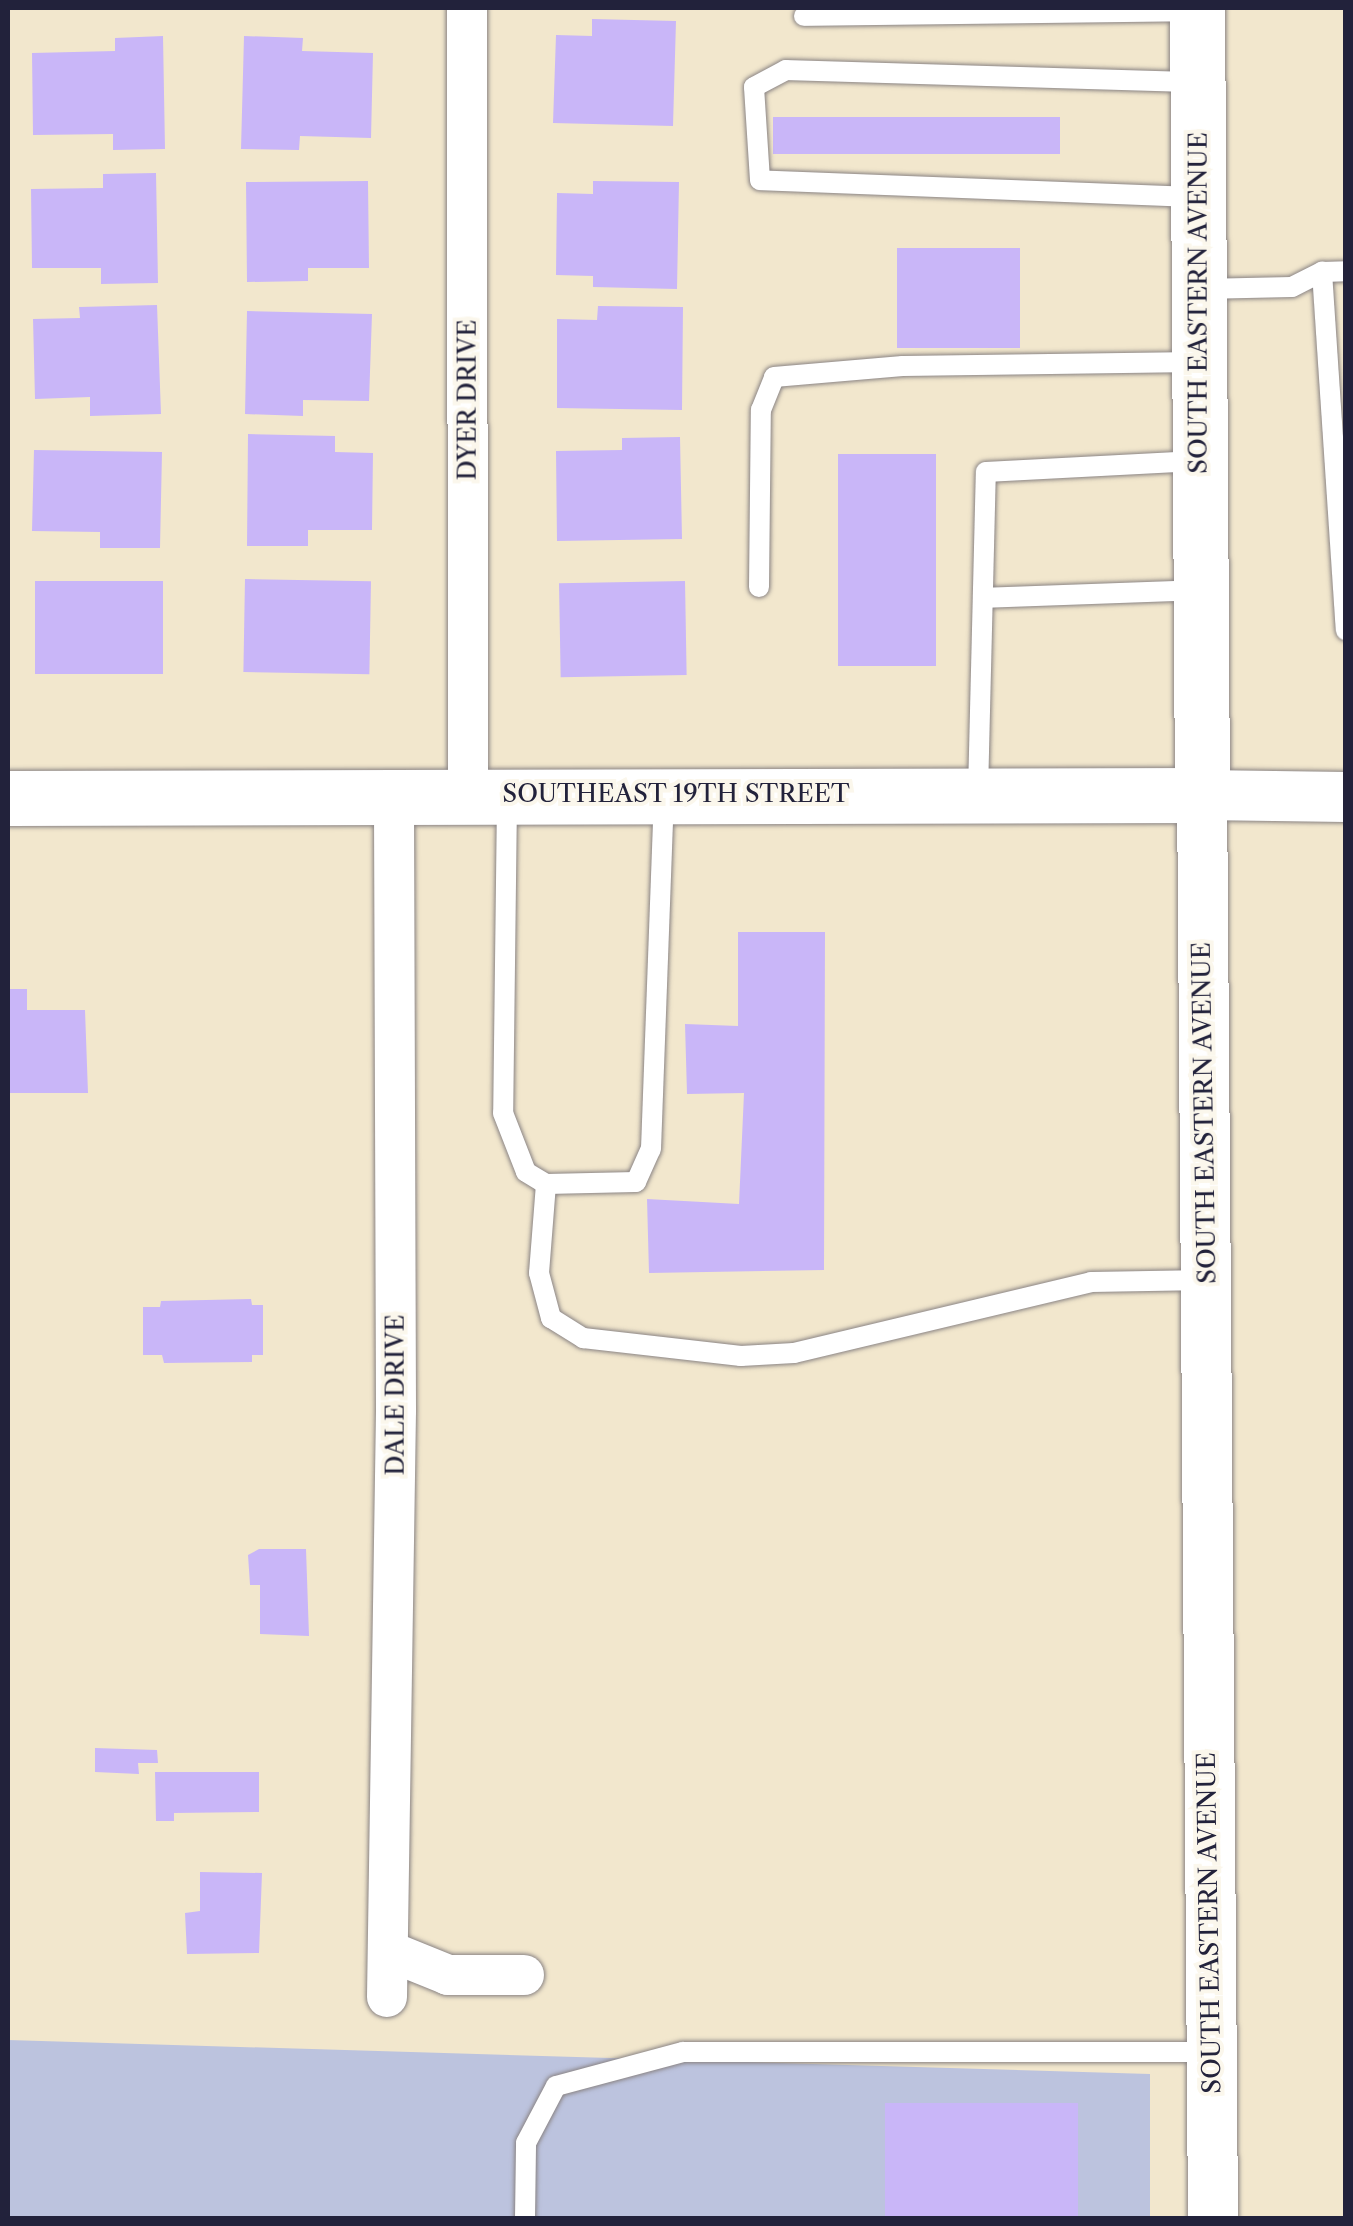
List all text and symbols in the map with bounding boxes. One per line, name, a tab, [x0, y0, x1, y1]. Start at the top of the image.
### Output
street label: SOUTH EASTERN AVENUE	[1184, 132, 1214, 474]
street label: DYER DRIVE	[453, 319, 483, 481]
street label: SOUTHEAST 19TH STREET	[502, 779, 850, 809]
street label: SOUTH EASTERN AVENUE	[1187, 941, 1223, 1285]
street label: DALE DRIVE	[381, 1314, 411, 1476]
street label: SOUTH EASTERN AVENUE	[1192, 1751, 1228, 2095]

